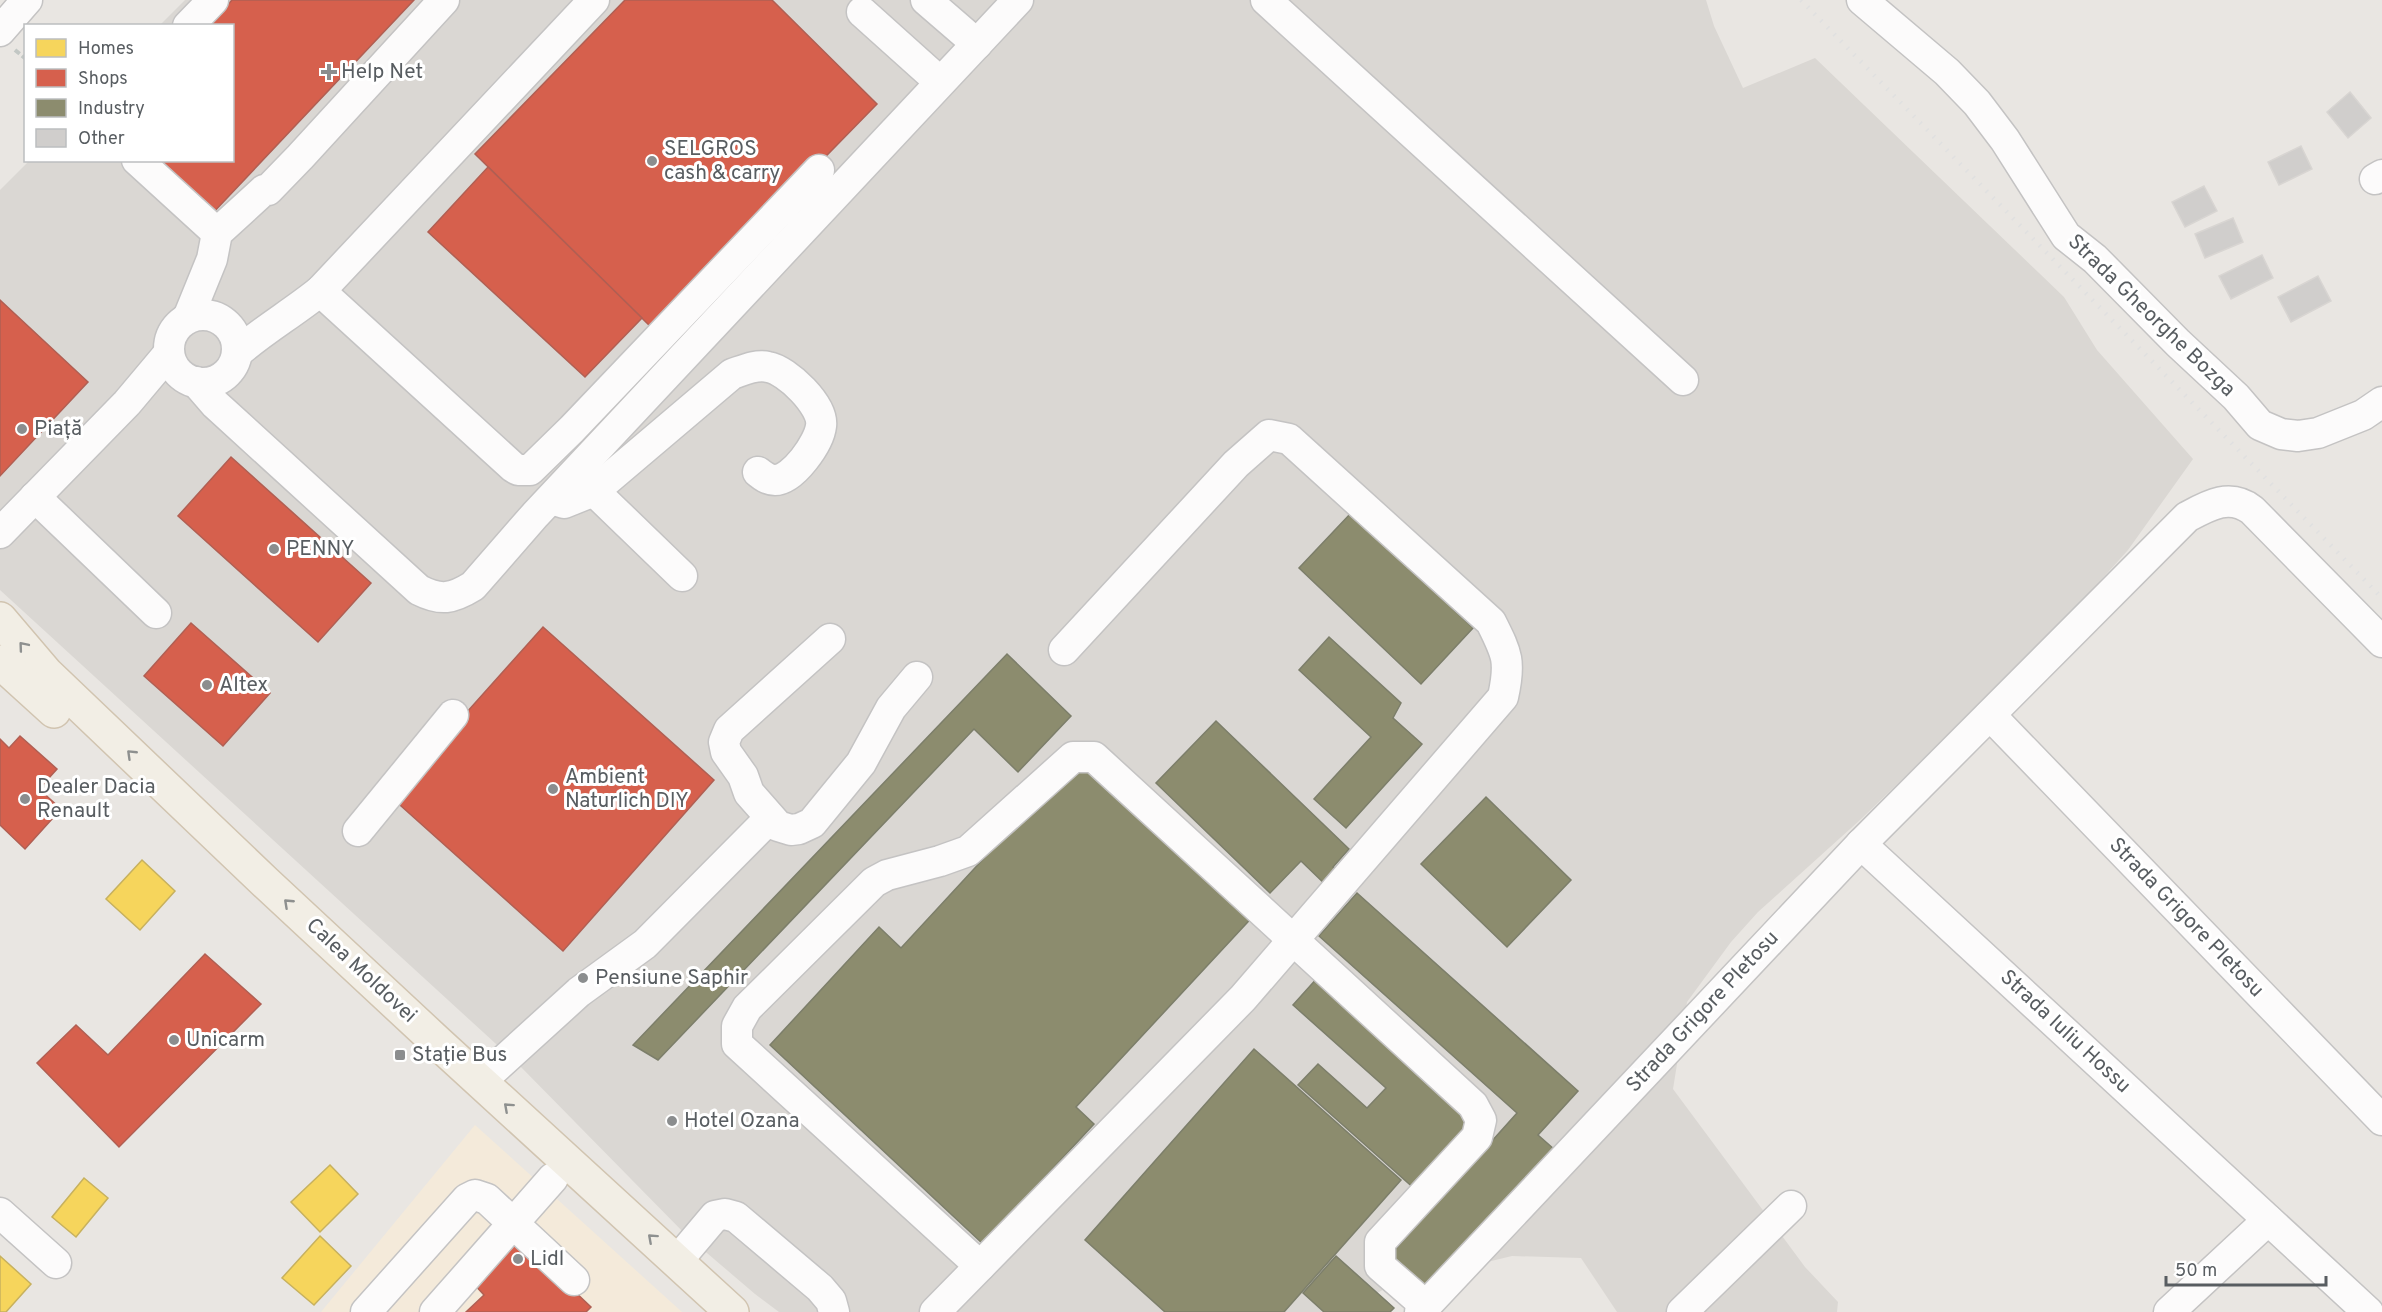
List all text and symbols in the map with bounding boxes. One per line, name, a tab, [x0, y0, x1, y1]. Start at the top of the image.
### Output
legend	[24, 24, 234, 162]
text: Homes	[78, 38, 134, 61]
place label: Help Net	[341, 59, 423, 86]
marker: Help Net	[322, 65, 336, 79]
text: Shops	[78, 68, 128, 91]
text: Industry	[78, 98, 145, 121]
text: Other	[78, 128, 125, 151]
place label: SELGROS cash & carry	[664, 136, 780, 187]
marker: SELGROS cash & carry	[645, 154, 659, 168]
street label: Strada Gheorghe Bozga	[2061, 229, 2241, 403]
place label: Piață	[34, 416, 82, 443]
marker: Piață	[15, 422, 29, 436]
place label: PENNY	[286, 536, 354, 563]
marker: PENNY	[267, 542, 281, 556]
one-way arrow	[19, 642, 30, 653]
place label: Altex	[219, 672, 268, 699]
marker: Altex	[200, 678, 214, 692]
one-way arrow	[128, 751, 139, 762]
place label: Ambient Naturlich DIY	[565, 764, 689, 815]
place label: Dealer Dacia Renault	[37, 774, 156, 825]
marker: Ambient Naturlich DIY	[546, 782, 560, 796]
marker: Dealer Dacia Renault	[18, 792, 32, 806]
street label: Strada Grigore Pletosu	[2103, 832, 2269, 1004]
one-way arrow	[284, 899, 295, 910]
street label: Calea Moldovei	[300, 913, 422, 1029]
street label: Strada Grigore Pletosu	[1621, 925, 1785, 1099]
street label: Strada Iuliu Hossu	[1994, 964, 2136, 1100]
place label: Pensiune Saphir	[595, 965, 748, 992]
marker: Pensiune Saphir	[576, 971, 590, 985]
place label: Unicarm	[186, 1027, 265, 1054]
marker: Unicarm	[167, 1033, 181, 1047]
place label: Stație Bus	[412, 1042, 507, 1069]
marker: Stație Bus	[393, 1048, 407, 1062]
one-way arrow	[504, 1103, 514, 1114]
place label: Hotel Ozana	[684, 1108, 800, 1135]
marker: Hotel Ozana	[665, 1114, 679, 1128]
one-way arrow	[648, 1234, 659, 1245]
place label: Lidl	[530, 1246, 564, 1273]
scale bar	[2166, 1249, 2326, 1287]
marker: Lidl	[511, 1252, 525, 1266]
text: 50 m	[2175, 1260, 2217, 1283]

